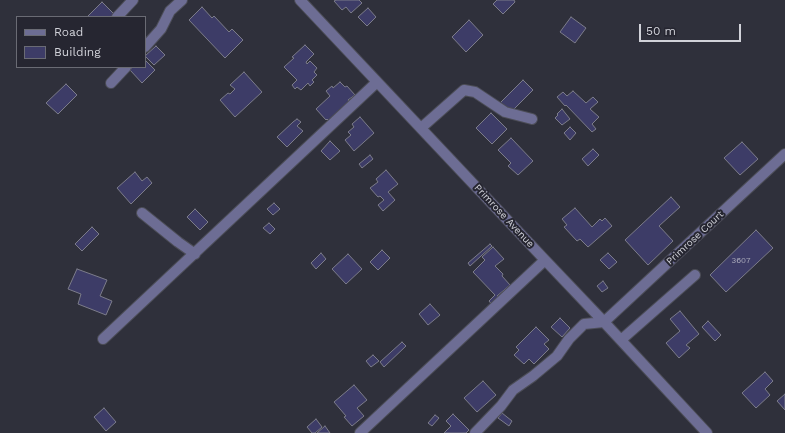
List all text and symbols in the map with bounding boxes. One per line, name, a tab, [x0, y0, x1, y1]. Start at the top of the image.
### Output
legend	[16, 16, 146, 68]
scale bar	[641, 16, 743, 42]
text: 50 m	[646, 24, 676, 38]
text: Road	[54, 25, 83, 39]
text: Building	[54, 45, 101, 59]
street label: Primrose Avenue	[472, 182, 536, 250]
street label: Primrose Court	[664, 208, 726, 268]
house number: 3607	[732, 256, 750, 266]

